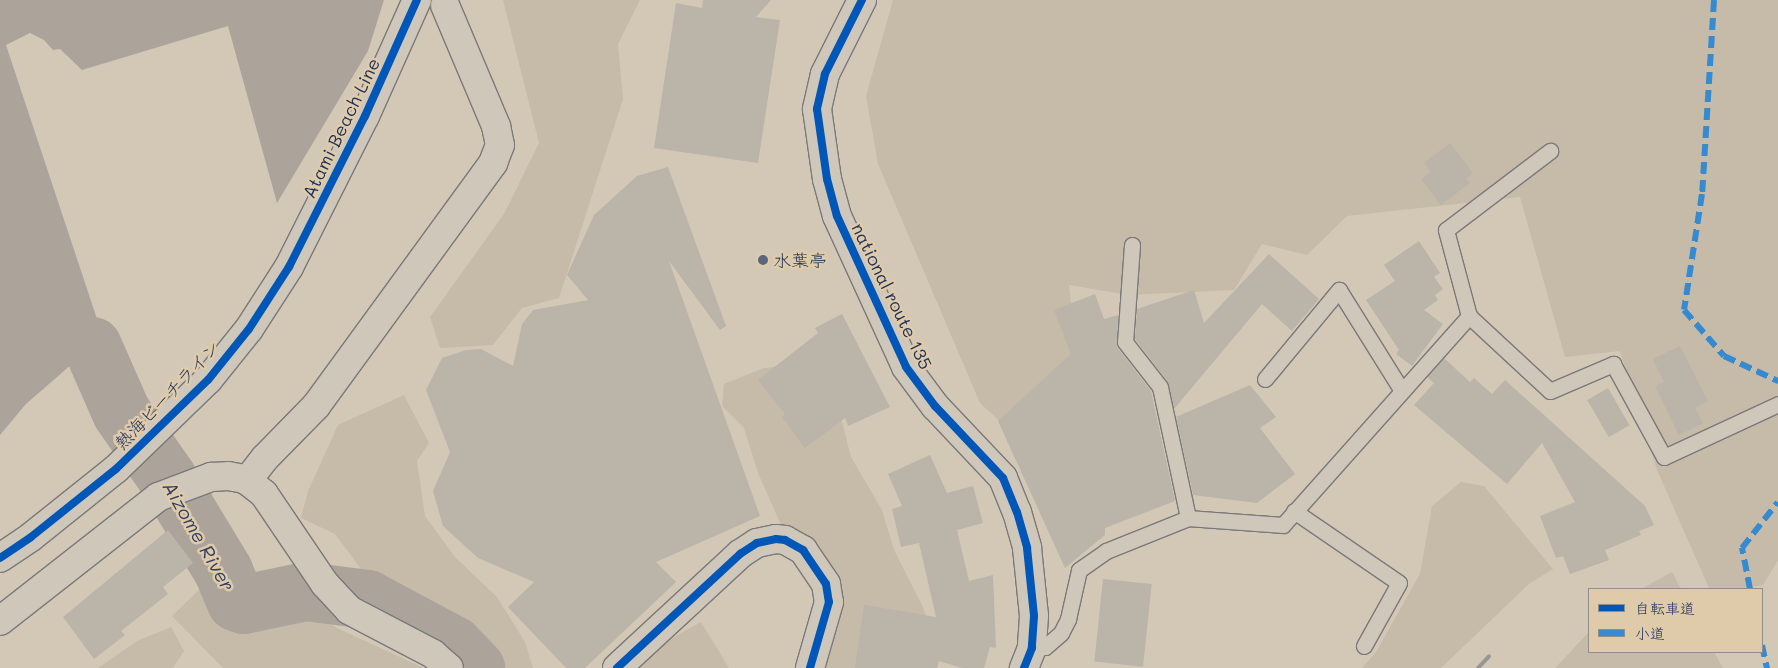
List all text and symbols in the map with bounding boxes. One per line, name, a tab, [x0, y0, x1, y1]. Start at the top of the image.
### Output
street label: Atami Beach Line	[298, 54, 384, 202]
street label: national route 135	[847, 219, 937, 373]
place label: 水葉亭	[773, 249, 827, 271]
marker: 水葉亭	[757, 254, 769, 266]
street label: 熱海ビーチライン	[110, 336, 224, 454]
water label: Aizome River	[158, 477, 240, 595]
legend	[1588, 588, 1763, 653]
text: 自転車道	[1635, 598, 1695, 618]
text: 小道	[1635, 623, 1665, 643]

